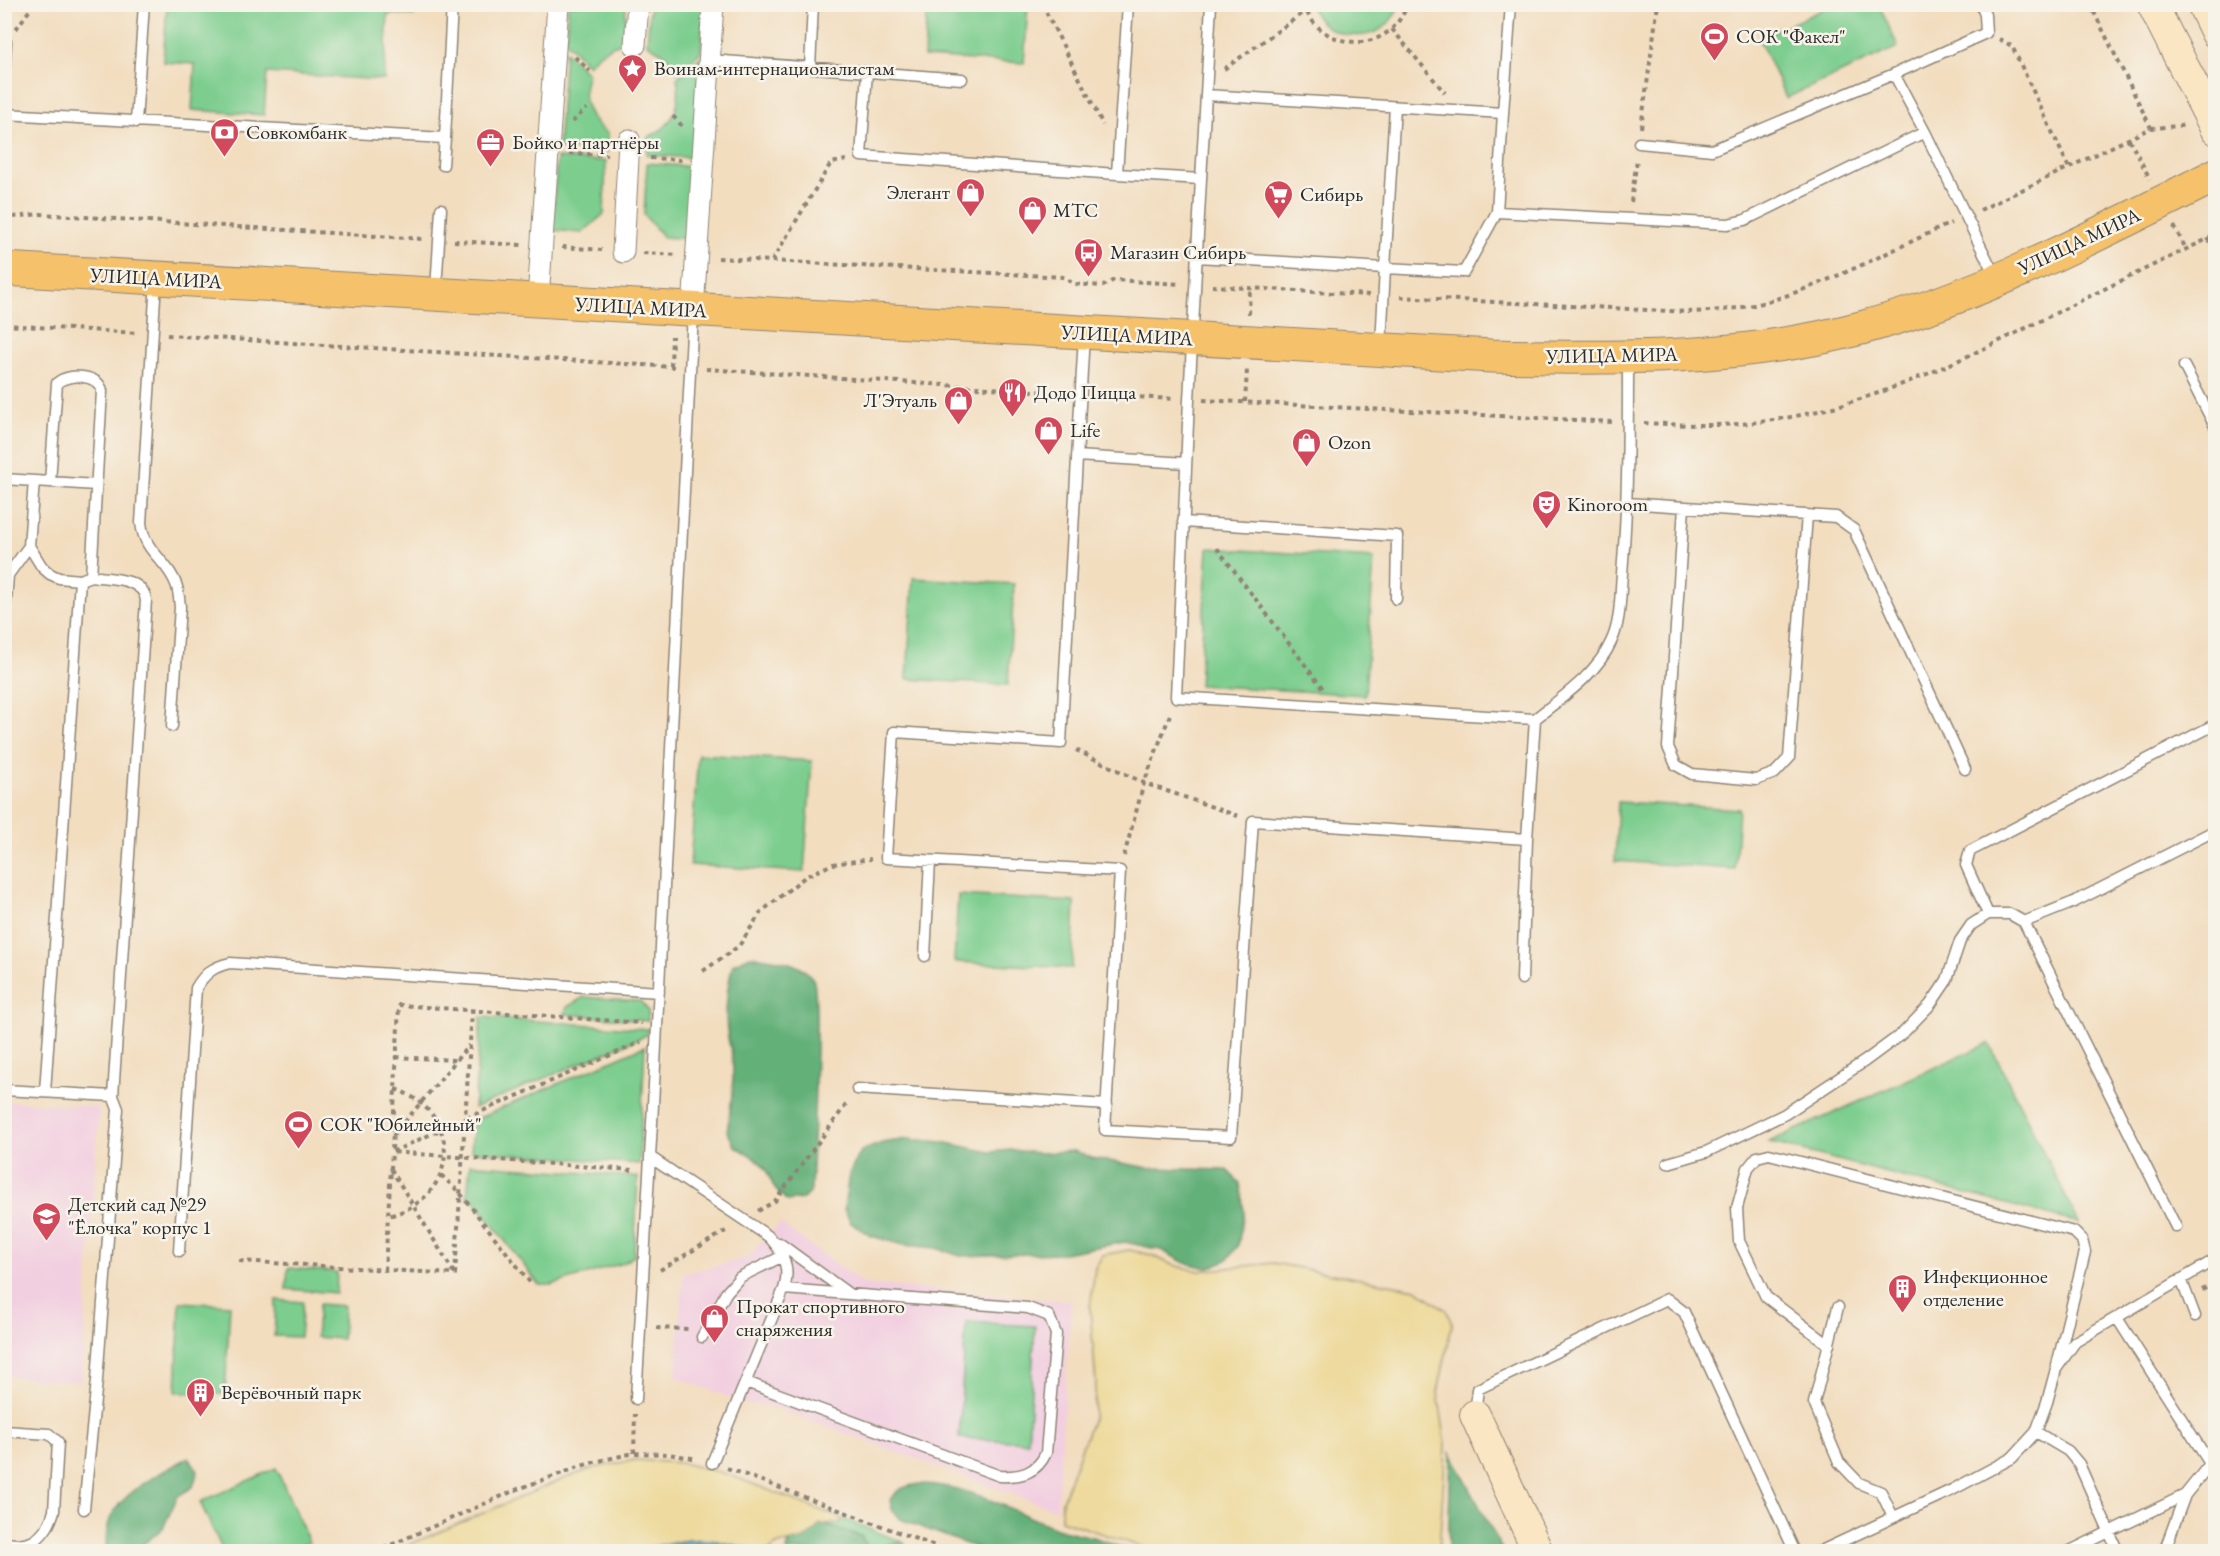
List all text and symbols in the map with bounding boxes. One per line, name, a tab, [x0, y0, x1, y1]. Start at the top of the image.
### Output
sports icon: СОК "Факел"	[1699, 20, 1731, 62]
place label: СОК "Факел"	[1736, 23, 1846, 49]
place icon: Воинам-интернационалистам	[617, 52, 649, 94]
place label: Воинам-интернационалистам	[654, 55, 895, 81]
bank icon: Совкомбанк	[209, 116, 241, 158]
place label: Совкомбанк	[246, 119, 347, 145]
office icon: Бойко и партнёры	[475, 126, 507, 168]
place label: Бойко и партнёры	[512, 129, 659, 155]
shop icon: Элегант	[955, 176, 987, 218]
supermarket icon: Сибирь	[1263, 178, 1295, 220]
place label: Элегант	[886, 179, 950, 205]
place label: Сибирь	[1300, 181, 1363, 207]
shop icon: МТС	[1016, 194, 1048, 236]
place label: МТС	[1053, 197, 1098, 223]
street label: УЛИЦА МИРА	[2013, 201, 2145, 281]
bus stop icon: Магазин Сибирь	[1073, 236, 1105, 278]
place label: Магазин Сибирь	[1110, 239, 1246, 265]
street label: УЛИЦА МИРА	[88, 262, 223, 294]
street label: УЛИЦА МИРА	[573, 291, 708, 323]
street label: УЛИЦА МИРА	[1059, 319, 1194, 351]
street label: УЛИЦА МИРА	[1545, 341, 1678, 369]
restaurant icon: Додо Пицца	[997, 376, 1029, 418]
place label: Додо Пицца	[1034, 379, 1136, 405]
shop icon: Л'Этуаль	[942, 384, 974, 426]
place label: Л'Этуаль	[863, 387, 937, 413]
shop icon: Life	[1033, 414, 1065, 456]
place label: Life	[1070, 417, 1100, 443]
shop icon: Ozon	[1291, 426, 1323, 468]
place label: Ozon	[1328, 429, 1372, 455]
theatre icon: Kinoroom	[1530, 488, 1562, 530]
place label: Kinoroom	[1567, 491, 1648, 517]
sports icon: СОК "Юбилейный"	[283, 1108, 315, 1150]
place label: СОК "Юбилейный"	[320, 1111, 482, 1137]
place label: Детский сад №29 "Ёлочка" корпус 1	[68, 1191, 212, 1240]
school or university icon: Детский сад №29 "Ёлочка" корпус 1	[31, 1200, 63, 1242]
place label: Инфекционное отделение	[1923, 1263, 2048, 1312]
building icon: Инфекционное отделение	[1886, 1272, 1918, 1314]
place label: Прокат спортивного снаряжения	[736, 1293, 905, 1342]
shop icon: Прокат спортивного снаряжения	[699, 1302, 731, 1344]
building icon: Верёвочный парк	[184, 1376, 216, 1418]
place label: Верёвочный парк	[221, 1379, 362, 1405]

